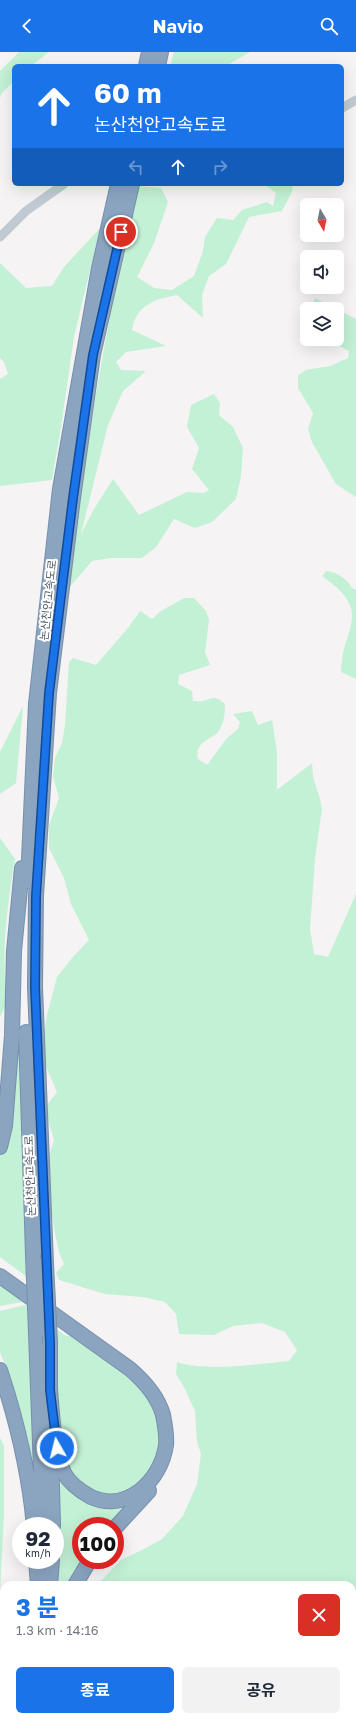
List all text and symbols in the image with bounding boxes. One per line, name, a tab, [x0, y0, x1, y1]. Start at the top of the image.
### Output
icon: back	[16, 15, 38, 37]
text: Navio	[153, 15, 203, 37]
icon: search	[318, 15, 340, 37]
text: 60 m	[94, 76, 161, 109]
icon: ahead	[28, 80, 80, 132]
text: 논산천안고속도로	[94, 113, 226, 135]
icon: left	[125, 156, 147, 178]
icon: ahead	[167, 156, 189, 178]
icon: right	[209, 156, 231, 178]
north arrow	[300, 198, 344, 242]
map controls	[300, 198, 344, 346]
pin	[104, 215, 138, 249]
icon: arrive	[110, 221, 132, 243]
button: sound	[300, 250, 344, 294]
button: layers	[300, 302, 344, 346]
street label: 논산천안고속도로	[37, 559, 58, 641]
street label: 논산천안고속도로	[22, 1135, 37, 1217]
position arrow	[36, 1427, 78, 1469]
speed limit sign: 100	[72, 1517, 124, 1569]
text: 92	[26, 1526, 50, 1550]
text: km/h	[25, 1547, 51, 1559]
text: 3 분	[16, 1592, 59, 1621]
button: close	[298, 1594, 340, 1636]
text: 1.3 km · 14:16	[16, 1622, 99, 1638]
button: 종료	[16, 1667, 174, 1713]
button: 공유	[182, 1667, 340, 1713]

